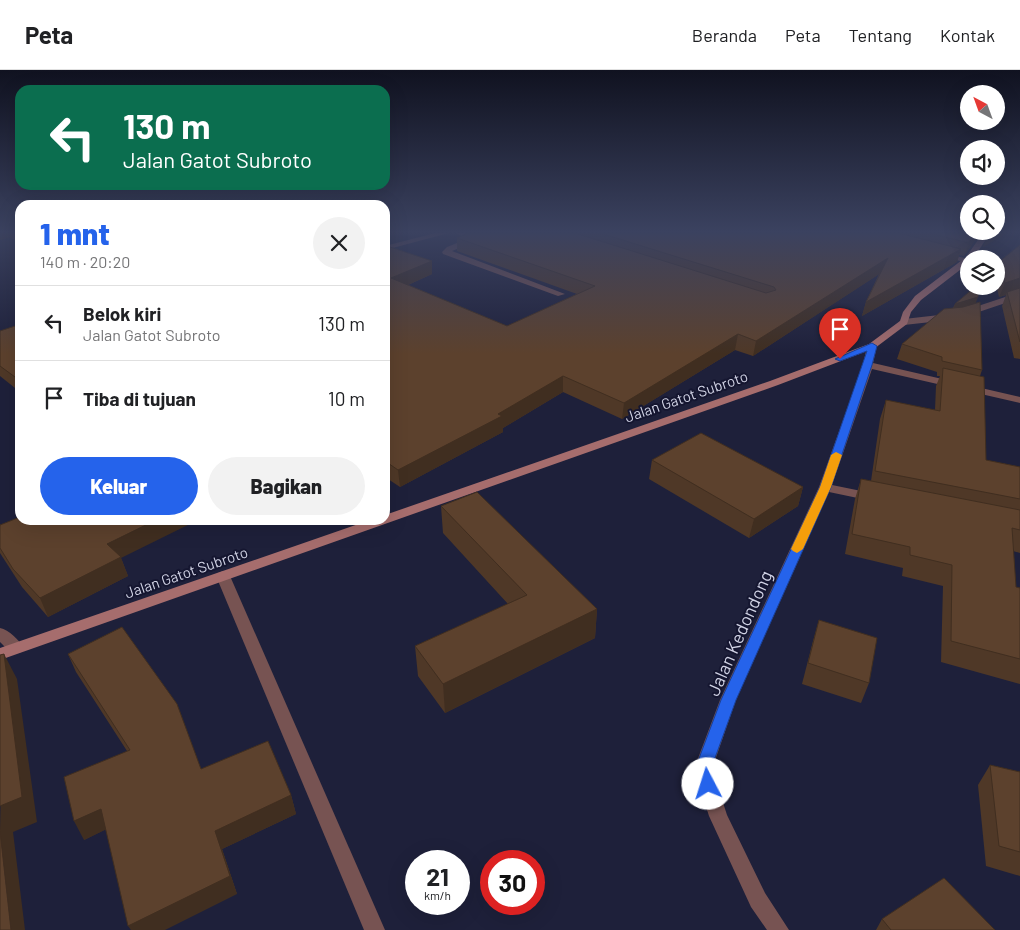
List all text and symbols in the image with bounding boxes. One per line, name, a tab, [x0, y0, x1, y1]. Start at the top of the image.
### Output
text: Peta	[25, 20, 73, 49]
text: Beranda	[692, 24, 757, 46]
text: Peta	[785, 24, 821, 46]
text: Tentang	[849, 24, 912, 46]
text: Kontak	[940, 24, 995, 46]
north arrow	[960, 85, 1005, 130]
map controls	[960, 85, 1005, 295]
text: 130 m	[123, 104, 210, 146]
icon: left	[40, 105, 105, 170]
button: sound	[960, 140, 1005, 185]
text: Jalan Gatot Subroto	[123, 146, 312, 172]
button: search	[960, 195, 1005, 240]
text: 1 mnt	[40, 215, 110, 251]
button: close	[313, 217, 365, 269]
button: layers	[960, 250, 1005, 295]
text: 140 m · 20:20	[40, 252, 130, 271]
text: Belok kiri	[83, 302, 161, 325]
pin	[819, 308, 861, 359]
icon: left	[40, 309, 68, 337]
text: 130 m	[318, 312, 365, 335]
icon: arrive	[826, 315, 854, 343]
text: Jalan Gatot Subroto	[83, 325, 220, 344]
street label: Jalan Gatot Subroto	[622, 367, 750, 425]
icon: arrive	[40, 384, 68, 412]
text: Tiba di tujuan	[83, 387, 196, 410]
text: 10 m	[328, 387, 365, 410]
button: Keluar	[40, 457, 198, 515]
button: Bagikan	[208, 457, 365, 515]
street label: Jalan Gatot Subroto	[122, 543, 250, 601]
street label: Jalan Kedondong	[702, 567, 776, 699]
position arrow	[681, 757, 733, 809]
speed limit sign: 30	[480, 850, 545, 915]
text: 21	[426, 861, 449, 891]
text: km/h	[424, 888, 451, 902]

